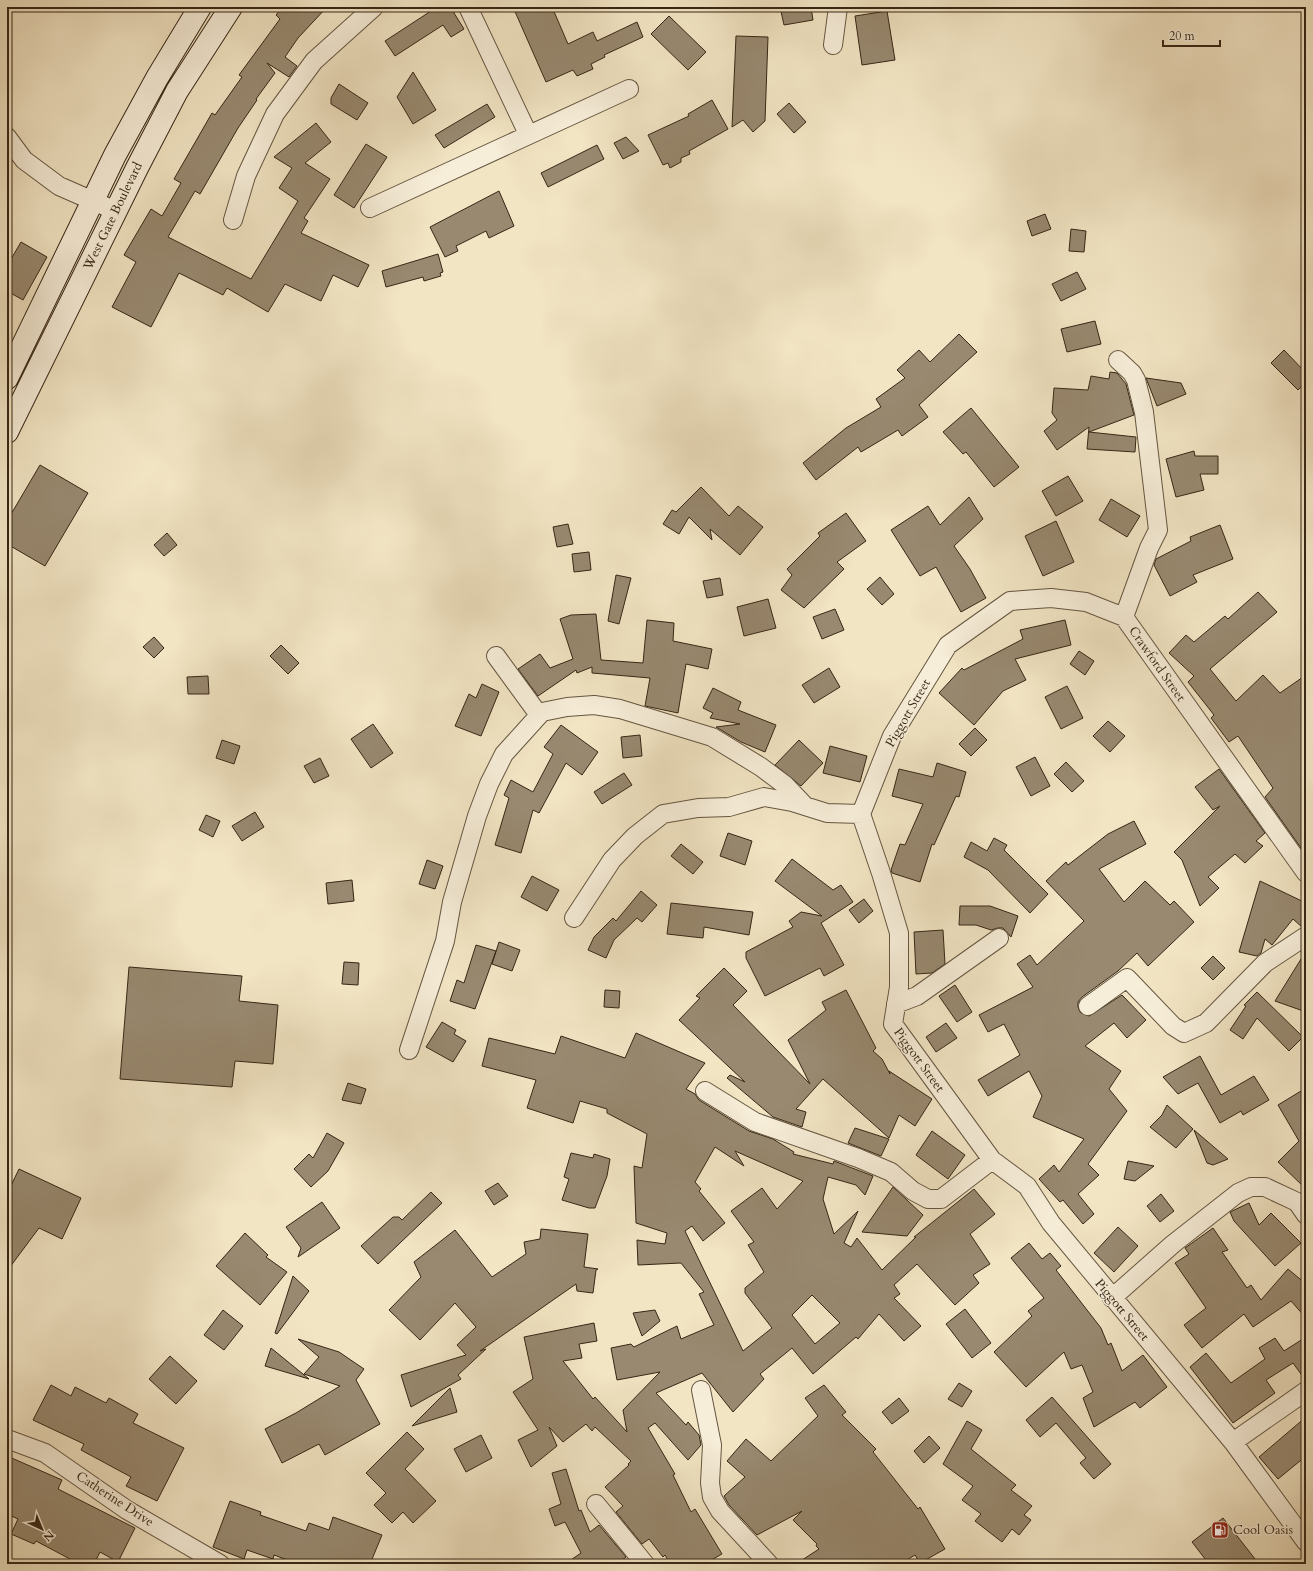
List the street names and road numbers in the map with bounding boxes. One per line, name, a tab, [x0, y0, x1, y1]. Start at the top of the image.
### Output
street label: West Gate Boulevard	[79, 159, 147, 274]
street label: Crawford Street	[1124, 623, 1190, 705]
street label: Piggott Street	[881, 676, 935, 750]
street label: Piggott Street	[889, 1024, 949, 1096]
street label: Piggott Street	[1091, 1275, 1153, 1345]
street label: Catherine Drive	[73, 1467, 157, 1531]

